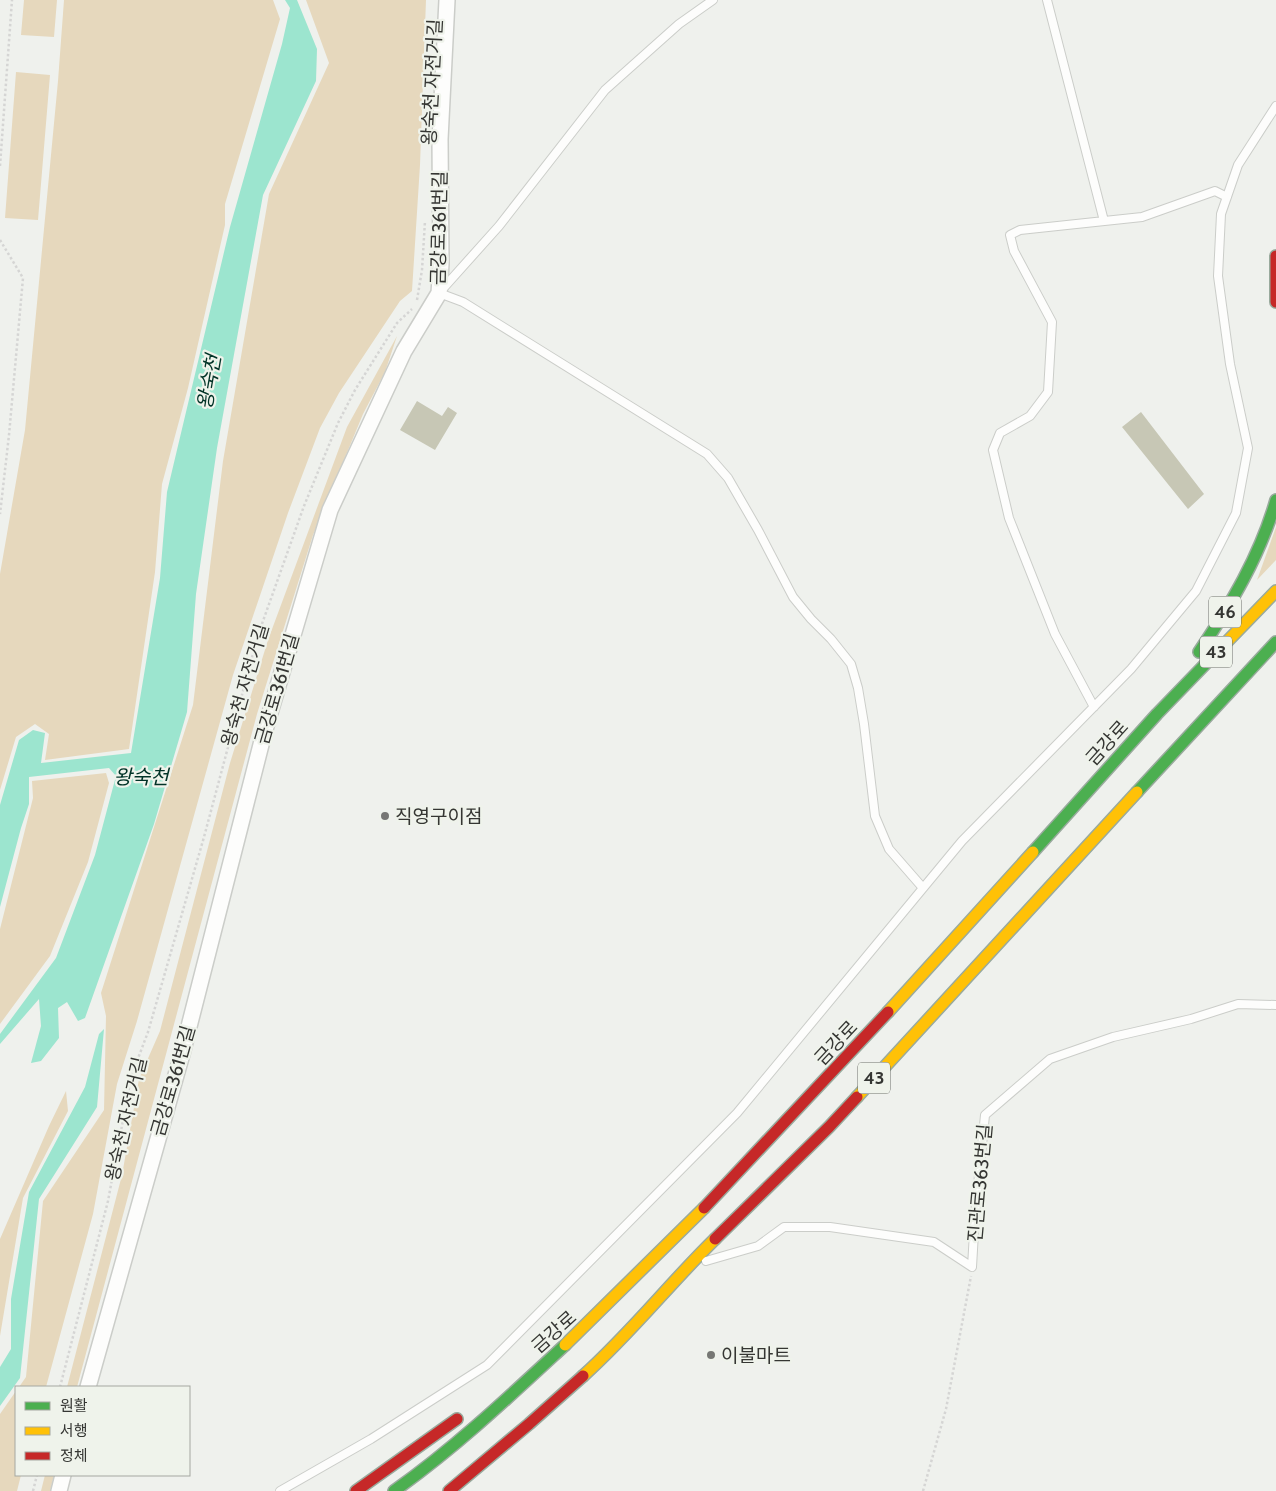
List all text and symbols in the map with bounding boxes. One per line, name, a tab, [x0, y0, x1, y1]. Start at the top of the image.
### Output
street label: 왕숙천 자전거길	[417, 18, 447, 146]
street label: 금강로361번길	[427, 171, 451, 285]
water label: 왕숙천	[192, 350, 226, 411]
road number: 46	[1209, 596, 1241, 628]
street label: 왕숙천 자전거길	[216, 621, 274, 749]
street label: 금강로361번길	[250, 631, 304, 747]
road number: 43	[1200, 636, 1232, 668]
street label: 금강로	[1081, 716, 1133, 770]
water label: 왕숙천	[113, 765, 171, 789]
place label: 직영구이점	[395, 805, 482, 828]
marker: 직영구이점	[379, 810, 391, 822]
street label: 금강로	[810, 1016, 862, 1070]
street label: 금강로361번길	[146, 1023, 200, 1139]
street label: 왕숙천 자전거길	[101, 1055, 151, 1183]
road number: 43	[858, 1062, 890, 1094]
street label: 진관로363번길	[963, 1123, 997, 1243]
street label: 금강로	[527, 1306, 581, 1358]
place label: 이불마트	[721, 1344, 791, 1367]
marker: 이불마트	[705, 1349, 717, 1361]
legend	[15, 1386, 190, 1476]
text: 원활	[60, 1397, 88, 1415]
text: 서행	[60, 1422, 88, 1440]
text: 정체	[60, 1447, 88, 1465]

